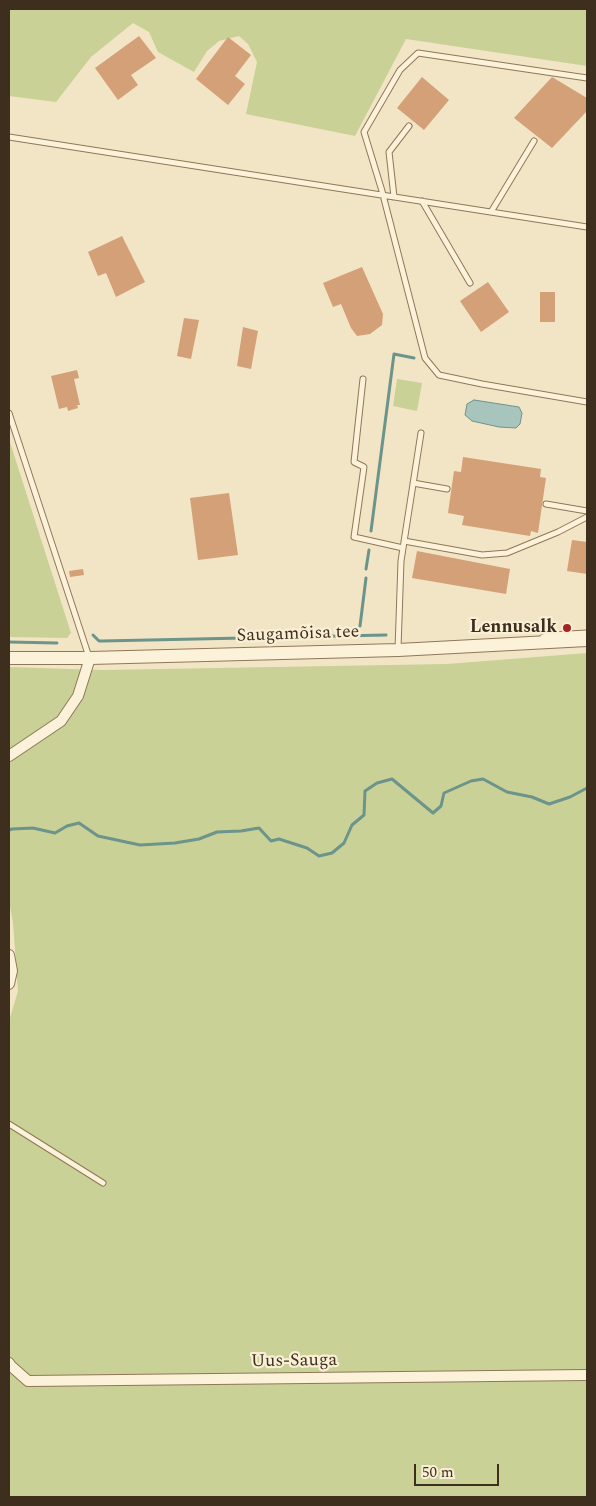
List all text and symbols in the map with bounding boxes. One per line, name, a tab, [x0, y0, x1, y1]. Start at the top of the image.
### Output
place label: Lennusalk	[470, 617, 557, 639]
street label: Saugamõisa tee	[236, 622, 360, 648]
marker: Lennusalk	[561, 622, 573, 634]
street label: Uus-Sauga	[251, 1350, 337, 1374]
scale bar	[416, 1454, 501, 1486]
text: 50 m	[422, 1461, 454, 1484]

